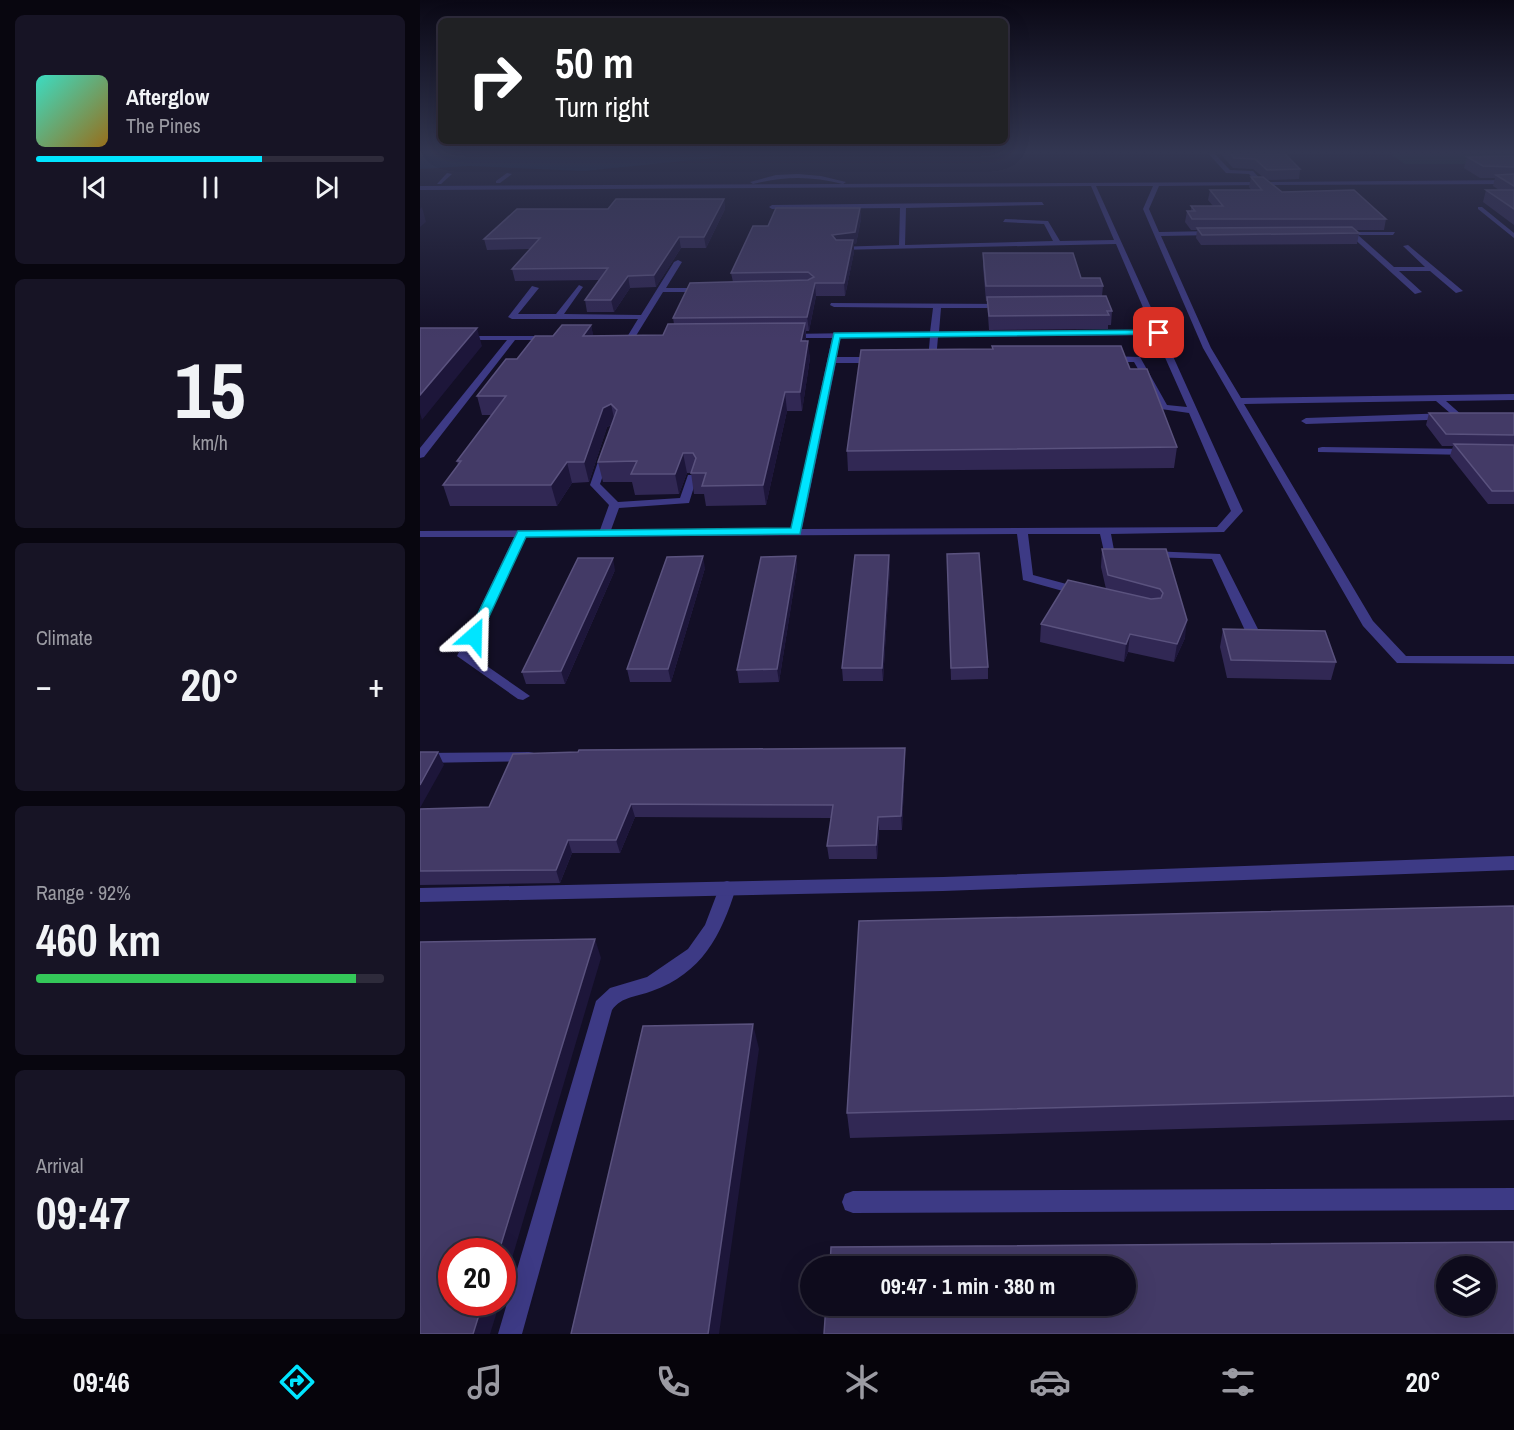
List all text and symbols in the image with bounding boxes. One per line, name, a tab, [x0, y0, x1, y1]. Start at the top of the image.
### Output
text: 50 m	[555, 35, 634, 91]
icon: right	[456, 42, 534, 120]
text: Afterglow	[126, 82, 209, 112]
text: Turn right	[555, 89, 649, 125]
text: The Pines	[126, 112, 201, 139]
icon: previous	[78, 171, 111, 204]
icon: pause	[194, 171, 227, 204]
icon: next	[310, 171, 343, 204]
pin	[1133, 307, 1184, 358]
icon: arrive	[1142, 316, 1175, 349]
text: 15	[174, 337, 246, 442]
text: km/h	[192, 429, 228, 456]
position arrow	[442, 604, 506, 668]
text: Climate	[36, 624, 93, 651]
text: 20°	[180, 654, 240, 715]
text: −	[36, 663, 52, 707]
text: +	[368, 663, 384, 707]
text: Range · 92%	[36, 879, 131, 906]
text: 460 km	[36, 909, 161, 970]
text: Arrival	[36, 1152, 83, 1179]
text: 09:47	[36, 1182, 130, 1243]
speed limit sign: 20	[438, 1238, 516, 1316]
map controls	[1436, 1256, 1496, 1316]
button: layers	[1436, 1256, 1496, 1316]
text: 09:47 · 1 min · 380 m	[881, 1271, 1055, 1301]
icon: directions	[276, 1361, 318, 1403]
icon: music	[464, 1361, 506, 1403]
icon: phone	[652, 1361, 694, 1403]
icon: climate	[841, 1361, 883, 1403]
icon: car	[1029, 1361, 1071, 1403]
icon: filters	[1217, 1361, 1259, 1403]
text: 09:46	[73, 1364, 130, 1400]
text: 20°	[1405, 1364, 1441, 1400]

